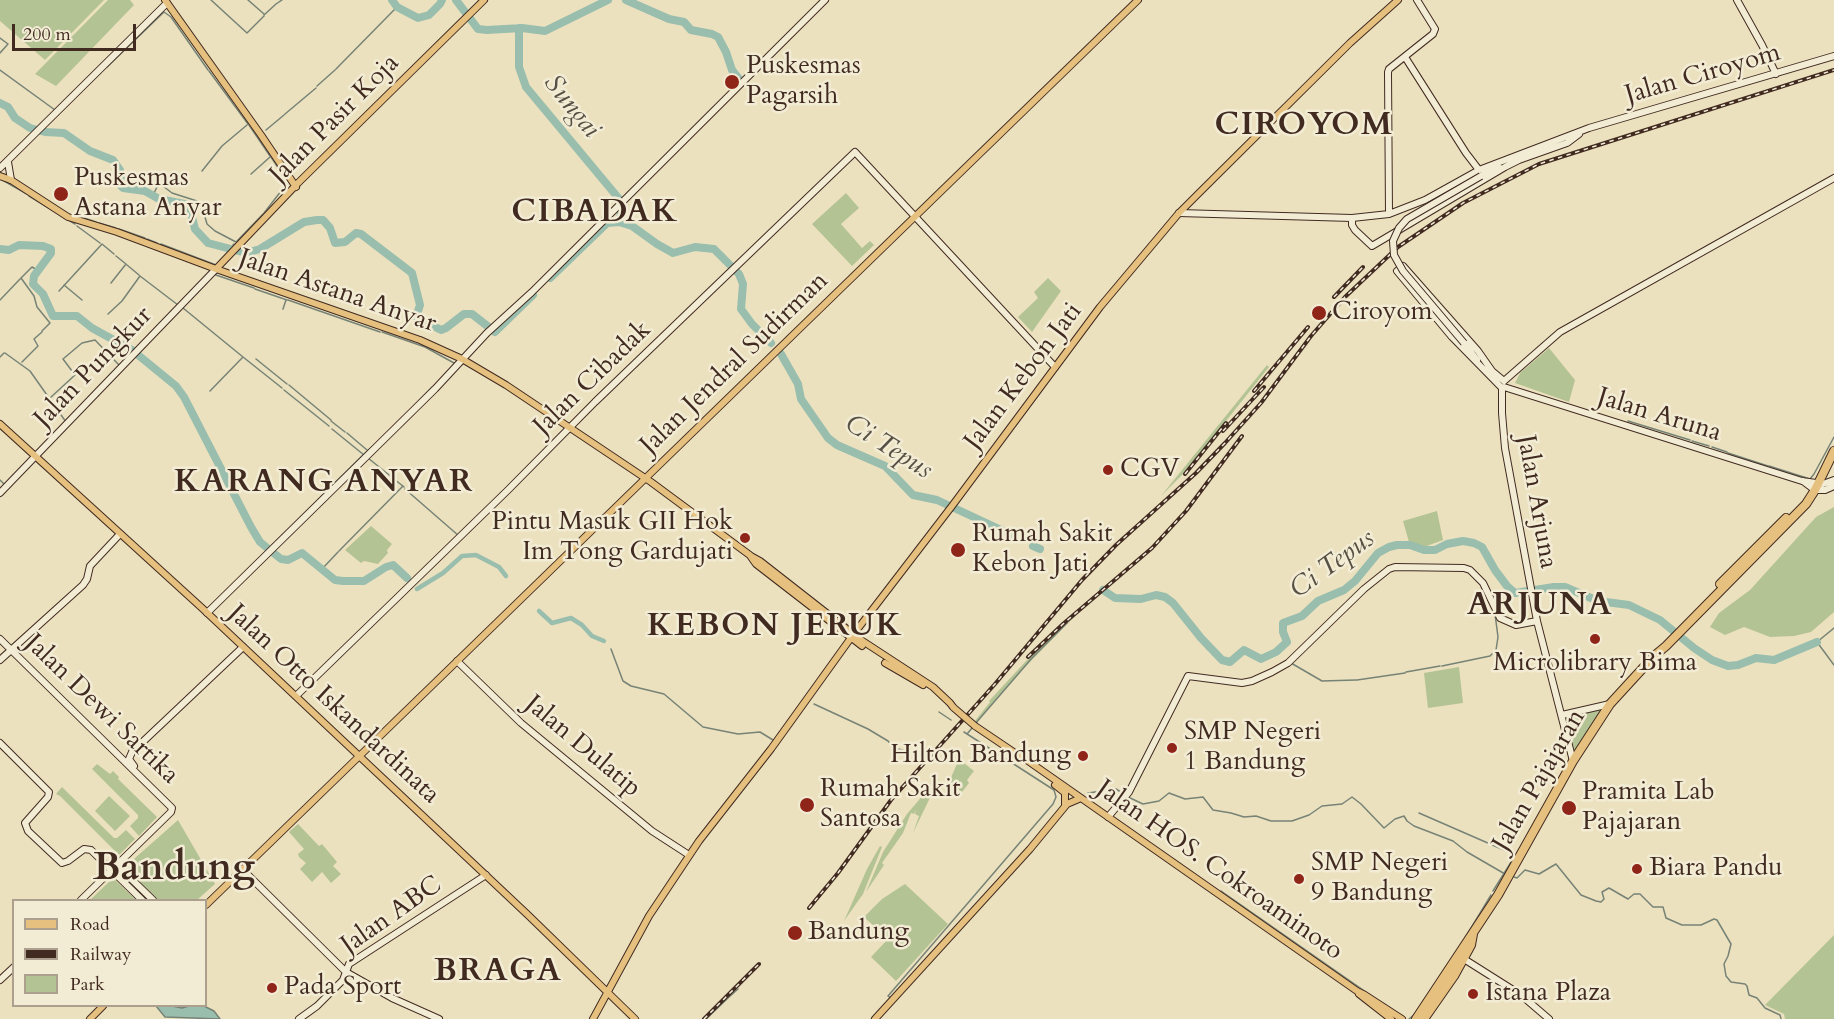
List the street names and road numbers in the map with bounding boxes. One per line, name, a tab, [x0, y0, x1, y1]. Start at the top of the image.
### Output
street label: Jalan Ciroyom	[1622, 38, 1784, 112]
street label: Jalan Pasir Koja	[264, 49, 406, 191]
street label: Jalan Astana Anyar	[234, 244, 440, 340]
street label: Jalan Jendral Sudirman	[635, 266, 835, 462]
street label: Jalan Kebon Jati	[959, 297, 1089, 457]
street label: Jalan Pungkur	[28, 301, 160, 435]
street label: Jalan Cibadak	[528, 315, 658, 443]
street label: Jalan Aruna	[1593, 382, 1725, 450]
street label: Jalan Arjuna	[1509, 433, 1563, 571]
street label: Jalan Otto Iskandardinata	[221, 599, 445, 811]
street label: Jalan Dewi Sartika	[17, 629, 185, 791]
street label: Jalan Dulatip	[517, 689, 647, 805]
street label: Jalan Pajajaran	[1487, 704, 1593, 858]
street label: Jalan HOS. Cokroaminoto	[1090, 774, 1348, 968]
street label: Jalan ABC	[336, 870, 448, 962]

